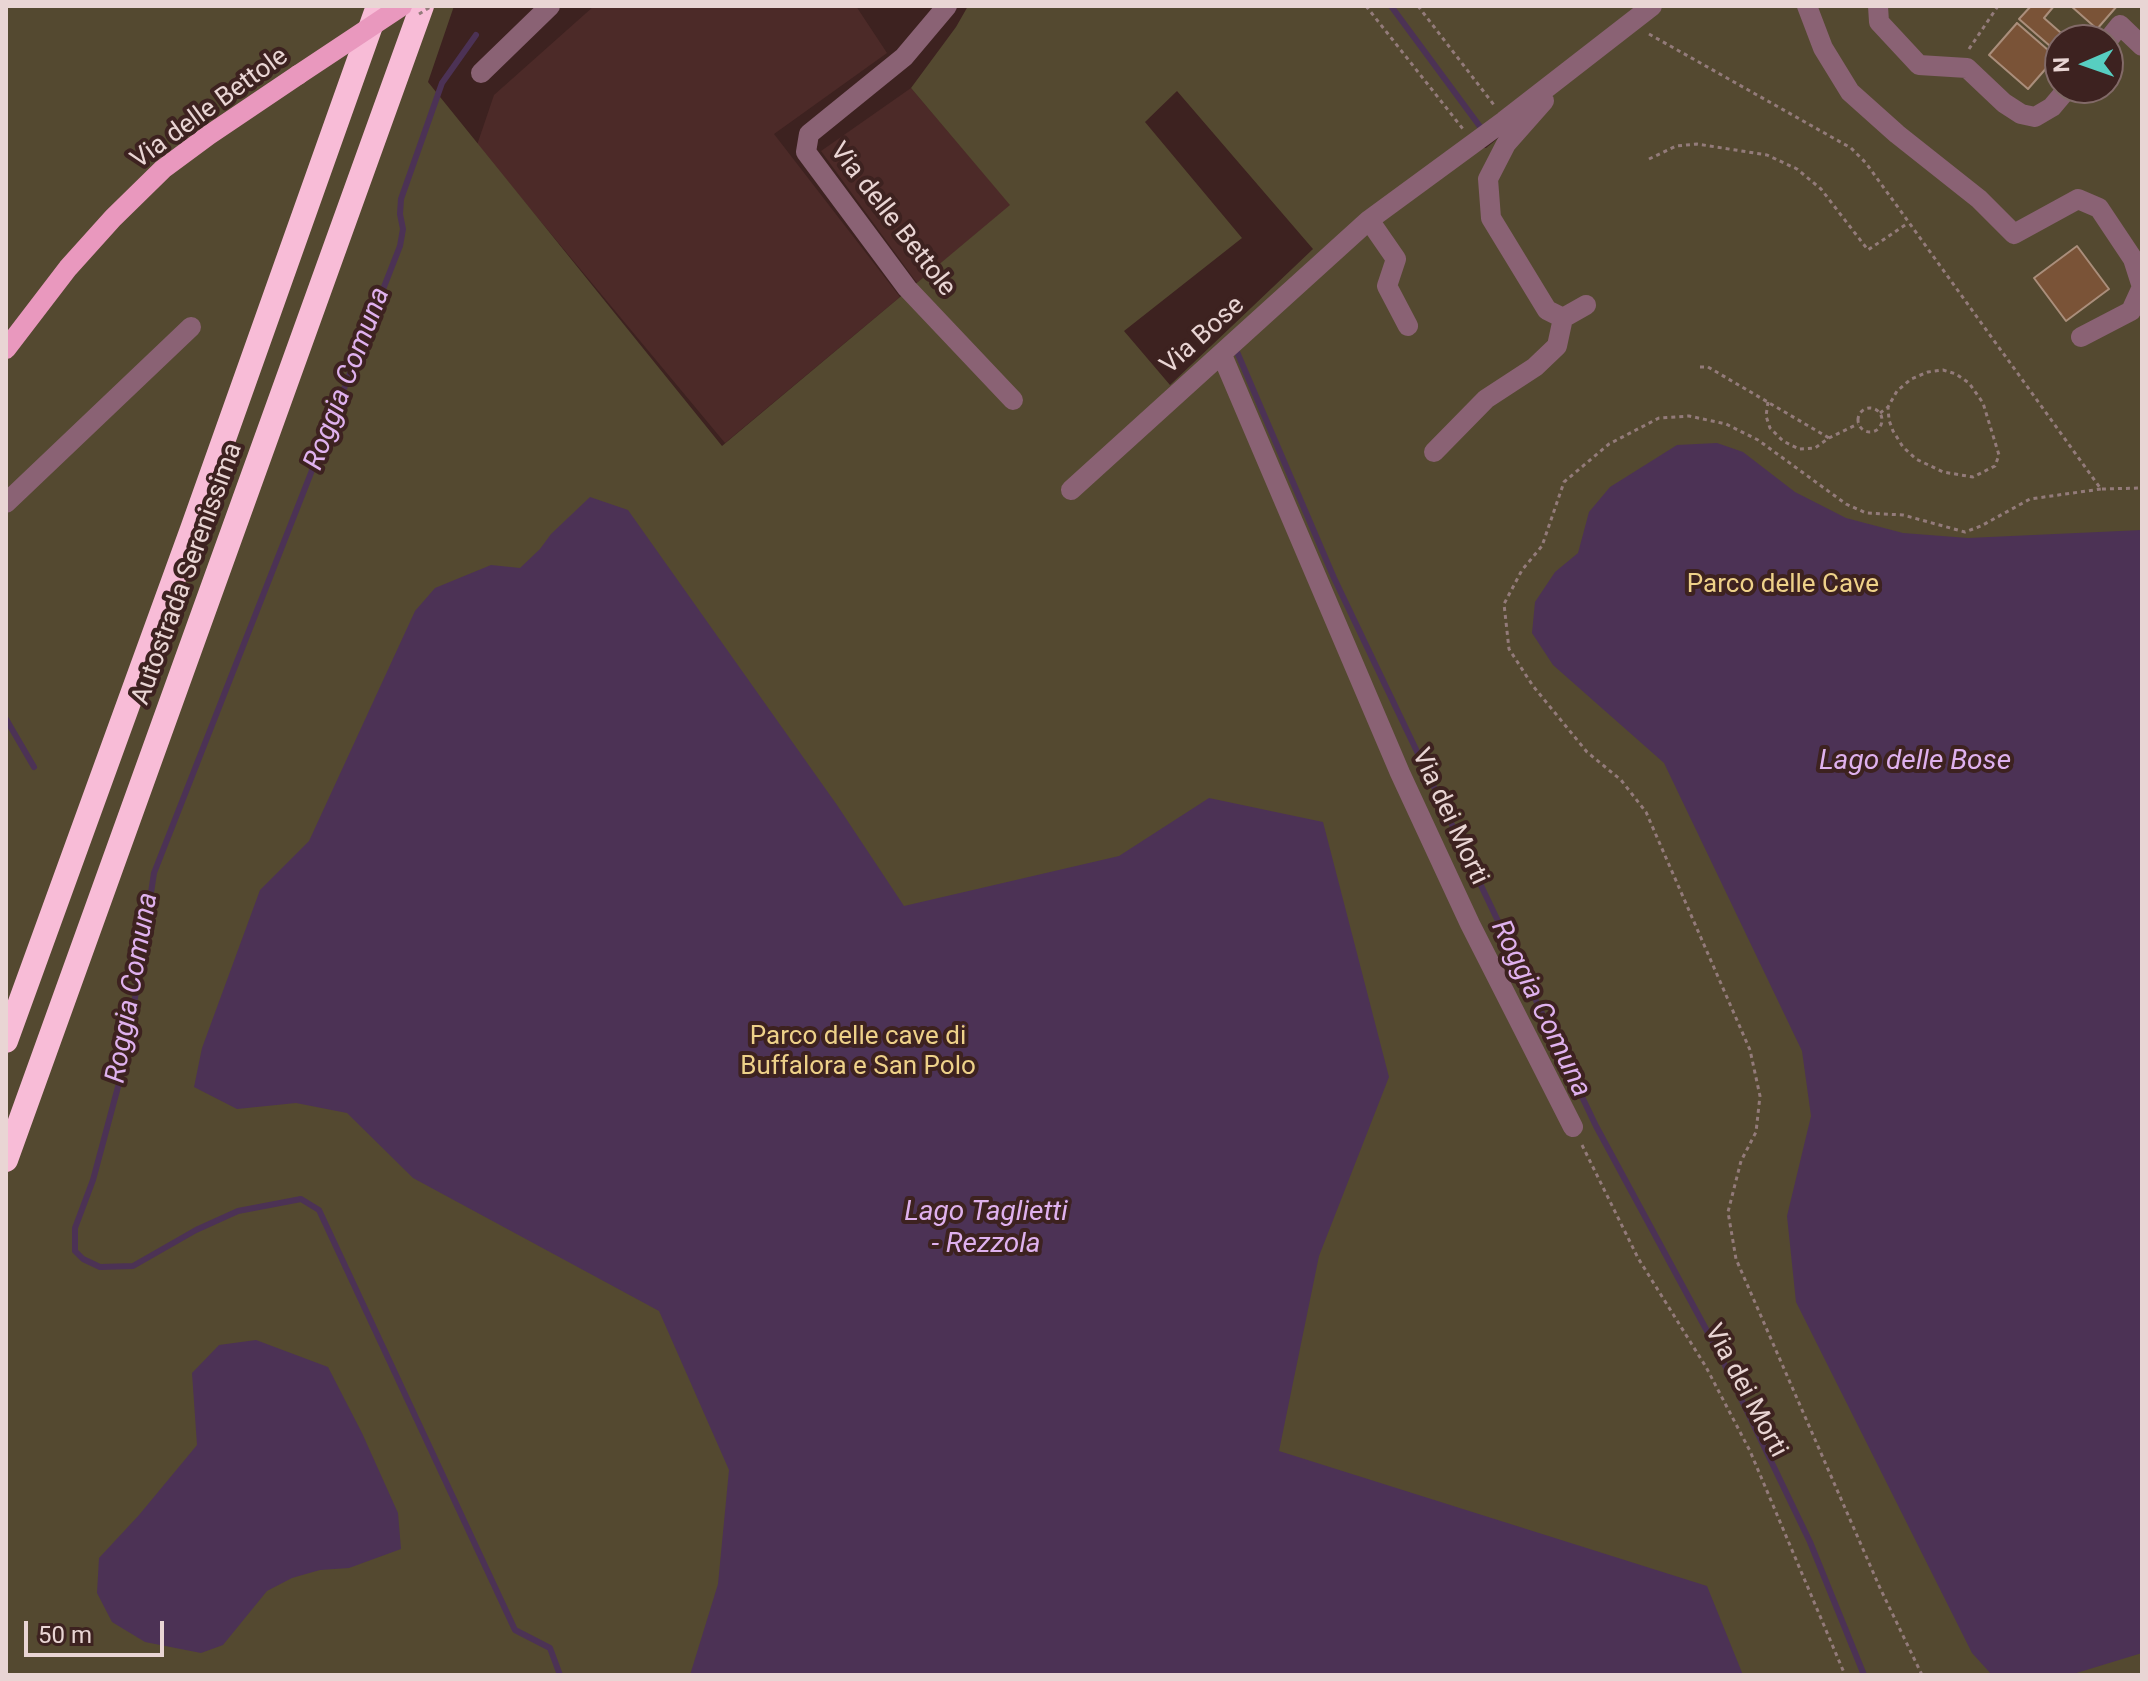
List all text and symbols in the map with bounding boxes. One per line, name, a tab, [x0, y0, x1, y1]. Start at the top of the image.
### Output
north arrow	[2044, 24, 2124, 104]
street label: Via delle Bettole	[125, 42, 295, 176]
text: N	[2049, 57, 2074, 73]
street label: Via delle Bettole	[822, 137, 962, 303]
water label: Roggia Comuna	[298, 283, 398, 475]
street label: Via Bose	[1155, 290, 1251, 382]
street label: Autostrada Serenissima	[126, 439, 250, 709]
park label: Parco delle Cave	[1687, 569, 1879, 601]
street label: Via dei Morti	[1404, 744, 1494, 890]
water label: Lago delle Bose	[1819, 745, 2011, 779]
water label: Roggia Comuna	[100, 890, 166, 1086]
water label: Roggia Comuna	[1483, 915, 1597, 1103]
park label: Parco delle cave di Buffalora e San Polo	[740, 1021, 976, 1082]
water label: Lago Taglietti - Rezzola	[904, 1196, 1068, 1262]
street label: Via dei Morti	[1697, 1319, 1793, 1463]
scale bar	[28, 1605, 168, 1655]
text: 50 m	[38, 1621, 92, 1649]

